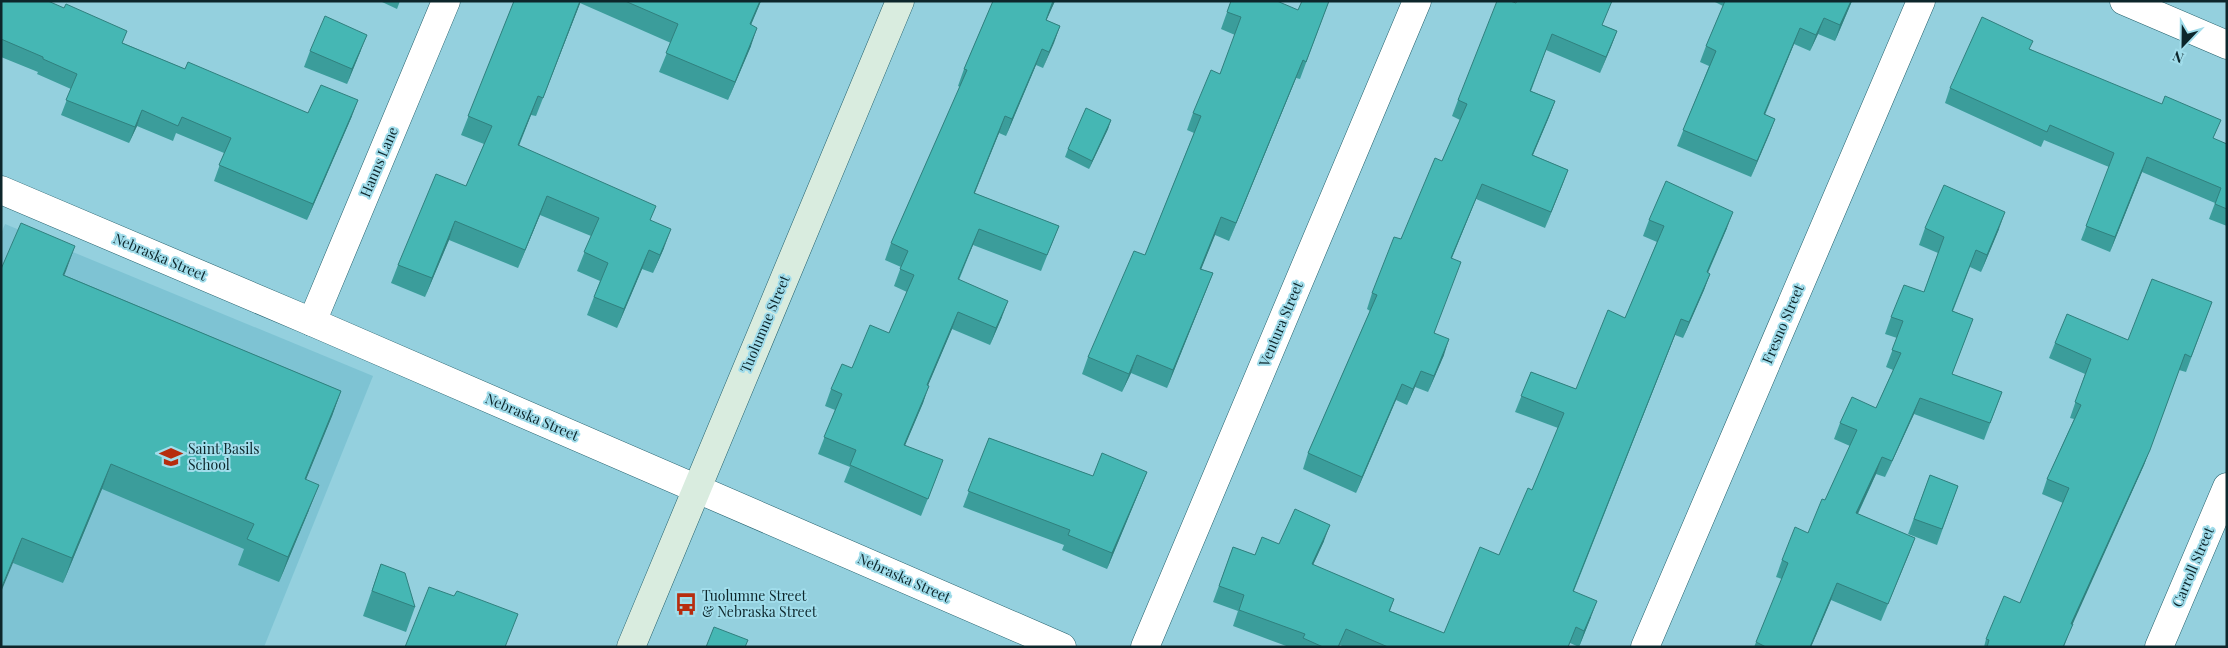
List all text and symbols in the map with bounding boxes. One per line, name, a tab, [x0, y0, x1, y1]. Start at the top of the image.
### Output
north arrow	[2158, 20, 2208, 70]
text: N	[2170, 47, 2186, 68]
street label: Hanns Lane	[355, 124, 402, 200]
street label: Nebraska Street	[111, 228, 211, 285]
street label: Tuolumne Street	[735, 271, 794, 376]
street label: Ventura Street	[1254, 277, 1307, 370]
street label: Fresno Street	[1757, 280, 1808, 366]
street label: Nebraska Street	[483, 388, 583, 445]
place label: Saint Basils School	[188, 439, 260, 474]
school or university icon: Saint Basils School	[158, 444, 184, 470]
street label: Carroll Street	[2167, 523, 2218, 610]
street label: Nebraska Street	[855, 549, 954, 607]
place label: Tuolumne Street & Nebraska Street	[702, 586, 818, 621]
bus stop icon: Tuolumne Street & Nebraska Street	[673, 591, 699, 617]

